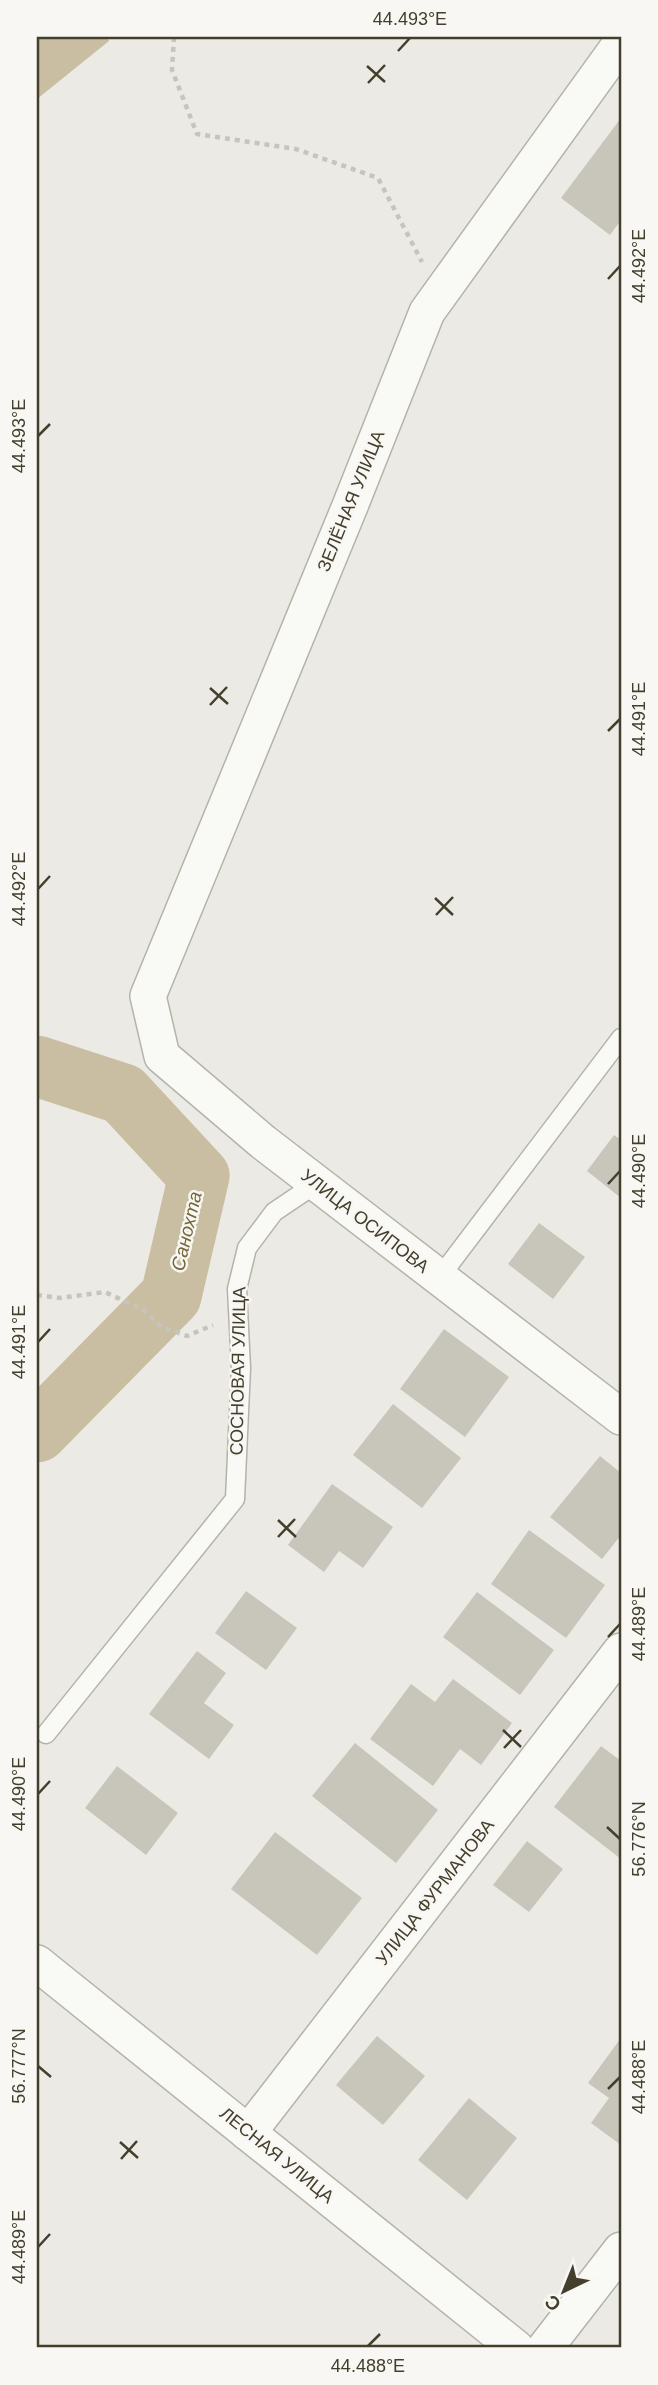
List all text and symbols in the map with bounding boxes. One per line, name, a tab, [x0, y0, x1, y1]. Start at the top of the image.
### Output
text: 44.493°E	[373, 9, 447, 29]
text: 44.492°E	[629, 229, 649, 303]
text: 44.493°E	[9, 399, 29, 473]
street label: ЗЕЛЁНАЯ УЛИЦА	[314, 427, 388, 575]
text: 44.491°E	[629, 682, 649, 756]
text: 44.492°E	[9, 852, 29, 926]
text: 44.490°E	[629, 1134, 649, 1208]
street label: УЛИЦА ОСИПОВА	[297, 1165, 433, 1277]
water label: Санохта	[167, 1189, 206, 1273]
street label: СОСНОВАЯ УЛИЦА	[227, 1286, 249, 1456]
text: 44.491°E	[9, 1305, 29, 1379]
text: 44.489°E	[629, 1587, 649, 1661]
text: 44.490°E	[9, 1757, 29, 1831]
text: 56.776°N	[629, 1801, 649, 1877]
street label: УЛИЦА ФУРМАНОВА	[372, 1815, 498, 1969]
text: 56.777°N	[9, 2028, 29, 2104]
text: 44.488°E	[629, 2040, 649, 2114]
street label: ЛЕСНАЯ УЛИЦА	[216, 2103, 338, 2207]
text: 44.489°E	[9, 2210, 29, 2284]
north arrow	[528, 2256, 598, 2326]
text: С	[540, 2291, 565, 2315]
text: 44.488°E	[331, 2356, 405, 2376]

